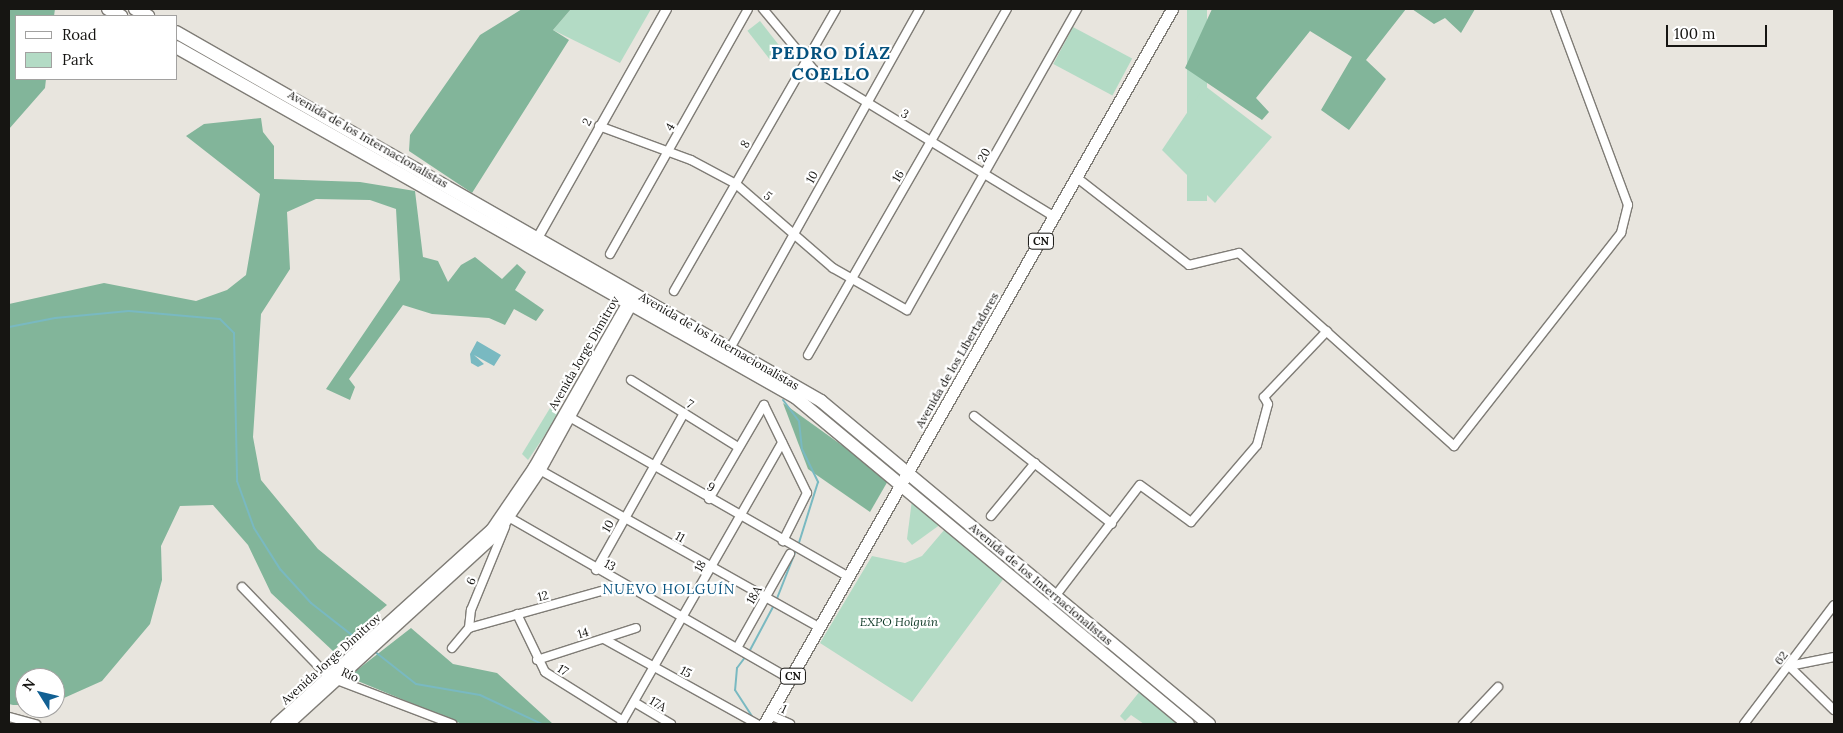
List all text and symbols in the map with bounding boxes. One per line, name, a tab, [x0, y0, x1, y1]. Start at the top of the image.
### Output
legend	[15, 15, 178, 80]
scale bar	[1668, 15, 1769, 47]
text: 100 m	[1674, 24, 1715, 43]
text: Road	[62, 25, 97, 44]
district label: PEDRO DÍAZ COELLO	[770, 43, 892, 86]
text: Park	[62, 50, 93, 69]
street label: Avenida de los Internacionalistas	[285, 87, 451, 191]
street label: 3	[898, 106, 912, 122]
street label: 2	[579, 116, 595, 128]
street label: 4	[662, 121, 678, 133]
street label: 8	[737, 138, 753, 150]
street label: 20	[974, 145, 994, 165]
street label: 10	[803, 168, 821, 186]
street label: 16	[889, 168, 907, 184]
street label: 5	[761, 188, 775, 204]
road number: CN	[1027, 232, 1055, 250]
street label: Avenida de los Internacionalistas	[636, 289, 802, 393]
street label: Avenida de los Libertadores	[912, 290, 1002, 430]
street label: Avenida Jorge Dimitrov	[545, 293, 623, 413]
street label: 7	[684, 396, 696, 412]
street label: 9	[704, 479, 718, 495]
street label: 10	[599, 517, 617, 535]
street label: Avenida de los Internacionalistas	[966, 520, 1116, 648]
street label: 11	[673, 529, 687, 545]
street label: 13	[602, 556, 618, 574]
street label: 18	[691, 558, 709, 574]
street label: 6	[463, 575, 479, 587]
district label: NUEVO HOLGUÍN	[601, 581, 737, 597]
street label: 18A	[743, 583, 765, 607]
street label: 12	[536, 588, 550, 604]
street label: Avenida Jorge Dimitrov	[278, 610, 384, 708]
park label: EXPO Holguín	[860, 615, 938, 629]
street label: 14	[576, 625, 590, 641]
street label: 62	[1771, 648, 1791, 668]
street label: 17	[555, 661, 571, 679]
street label: 15	[678, 663, 694, 681]
street label: Río	[339, 665, 361, 685]
north arrow	[15, 668, 65, 718]
road number: CN	[779, 668, 807, 684]
text: N	[18, 675, 39, 694]
street label: 17A	[647, 693, 669, 715]
street label: 1	[779, 702, 789, 716]

